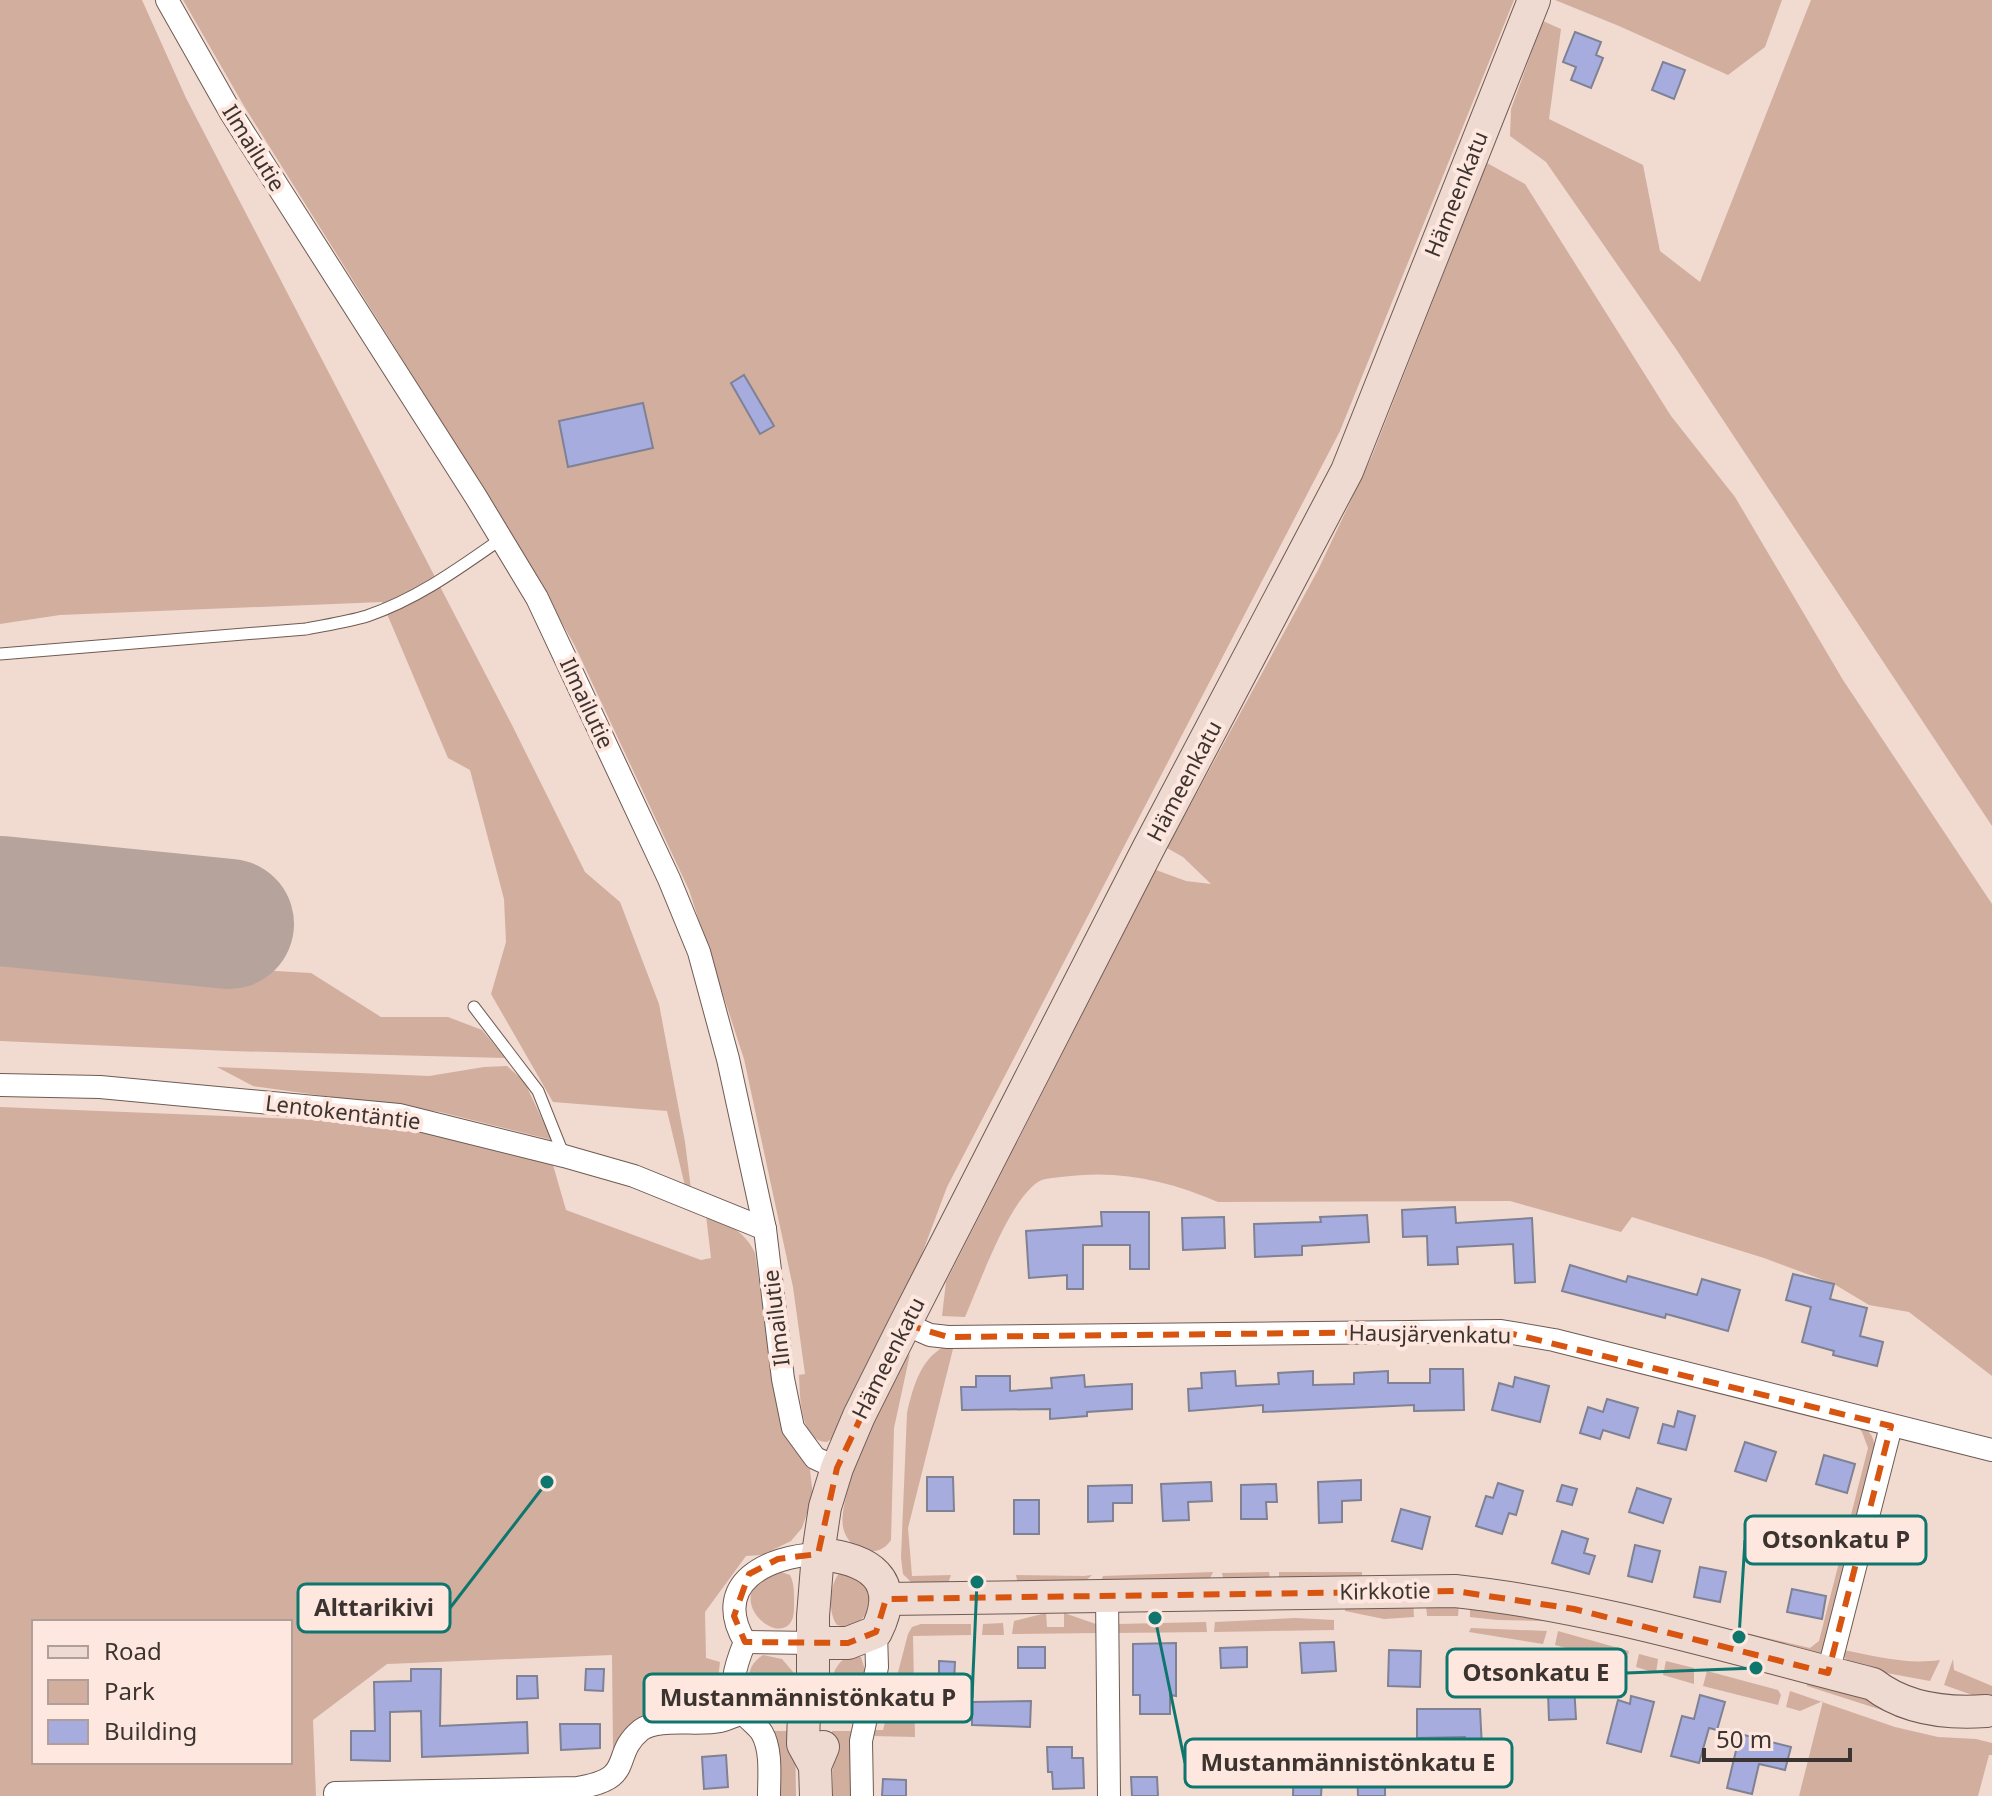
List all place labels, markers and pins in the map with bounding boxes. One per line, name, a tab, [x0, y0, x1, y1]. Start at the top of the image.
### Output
callout: Otsonkatu P	[1745, 1516, 1926, 1564]
callout: Alttarikivi	[298, 1584, 450, 1632]
callout: Otsonkatu E	[1447, 1649, 1626, 1697]
callout: Mustanmännistönkatu P	[644, 1674, 972, 1722]
callout: Mustanmännistönkatu E	[1185, 1739, 1512, 1787]

